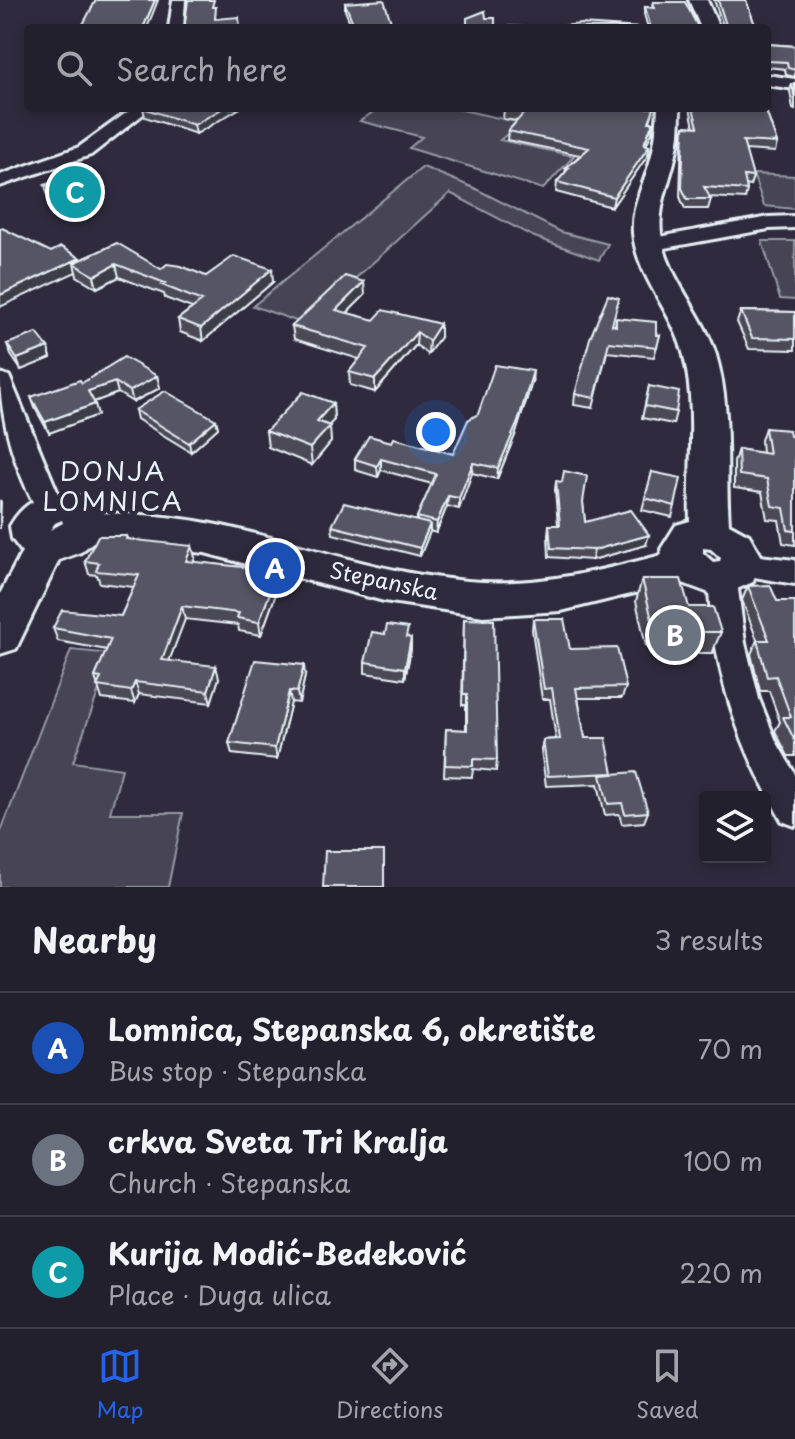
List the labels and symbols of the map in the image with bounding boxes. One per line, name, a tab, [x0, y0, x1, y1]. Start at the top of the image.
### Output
pin: C	[49, 162, 101, 222]
your location	[416, 412, 456, 452]
district label: DONJA LOMNICA	[42, 451, 184, 520]
pin: A	[249, 538, 301, 598]
street label: Stepanska	[327, 552, 442, 607]
pin: B	[649, 605, 701, 665]

